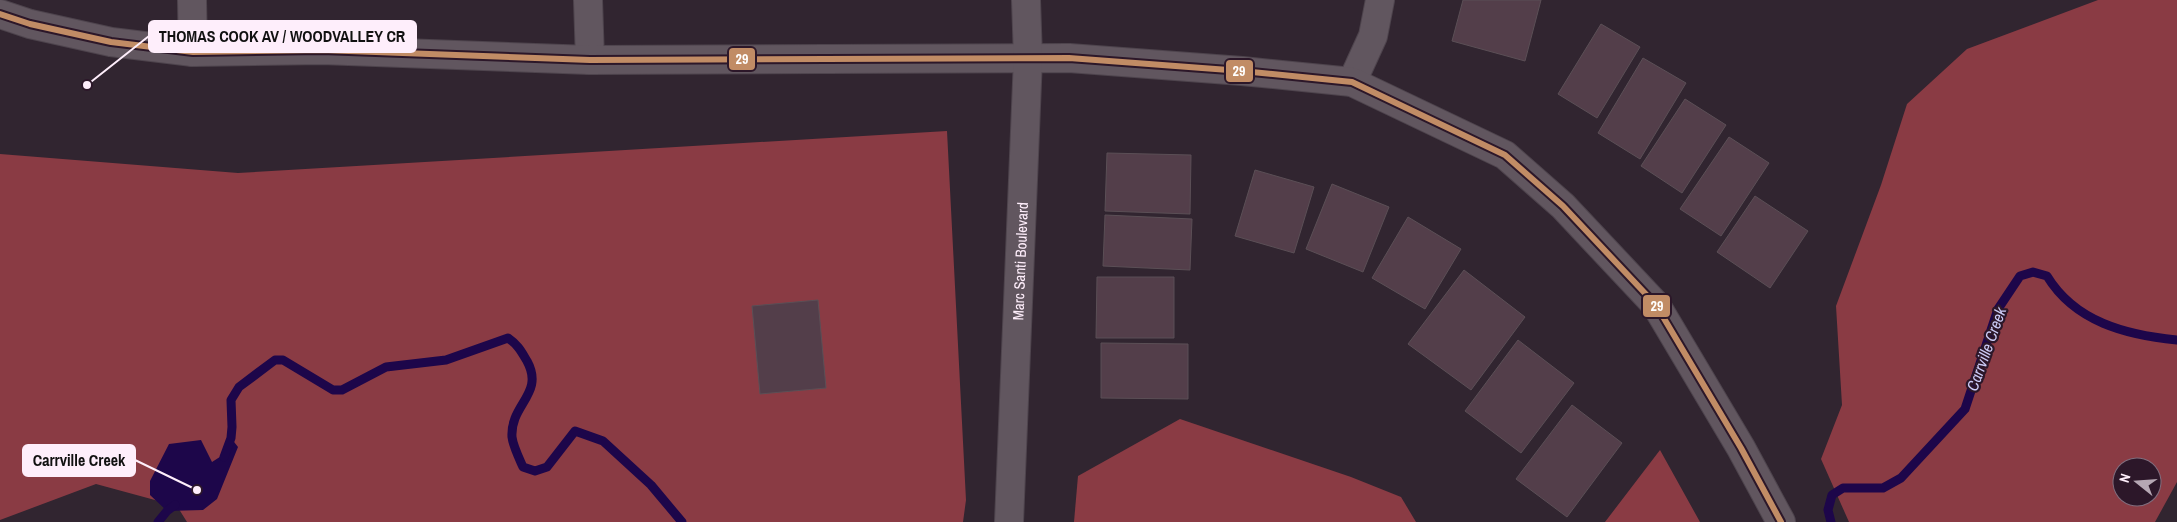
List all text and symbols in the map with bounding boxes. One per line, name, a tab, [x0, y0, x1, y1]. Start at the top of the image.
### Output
callout: THOMAS COOK AV / WOODVALLEY CR	[149, 21, 416, 52]
text: THOMAS COOK AV / WOODVALLEY CR	[159, 25, 406, 47]
line badge: 29	[728, 47, 756, 71]
text: 29	[736, 50, 748, 68]
line badge: 29	[1225, 59, 1254, 83]
text: 29	[1233, 62, 1245, 80]
street label: Marc Santi Boulevard	[1007, 202, 1033, 321]
line badge: 29	[1642, 294, 1671, 318]
text: 29	[1651, 297, 1663, 315]
water label: Carrville Creek	[1961, 304, 2011, 394]
callout: Carrville Creek	[23, 445, 135, 476]
text: Carrville Creek	[33, 449, 126, 471]
north arrow	[2112, 457, 2162, 507]
text: N	[2115, 472, 2134, 485]

